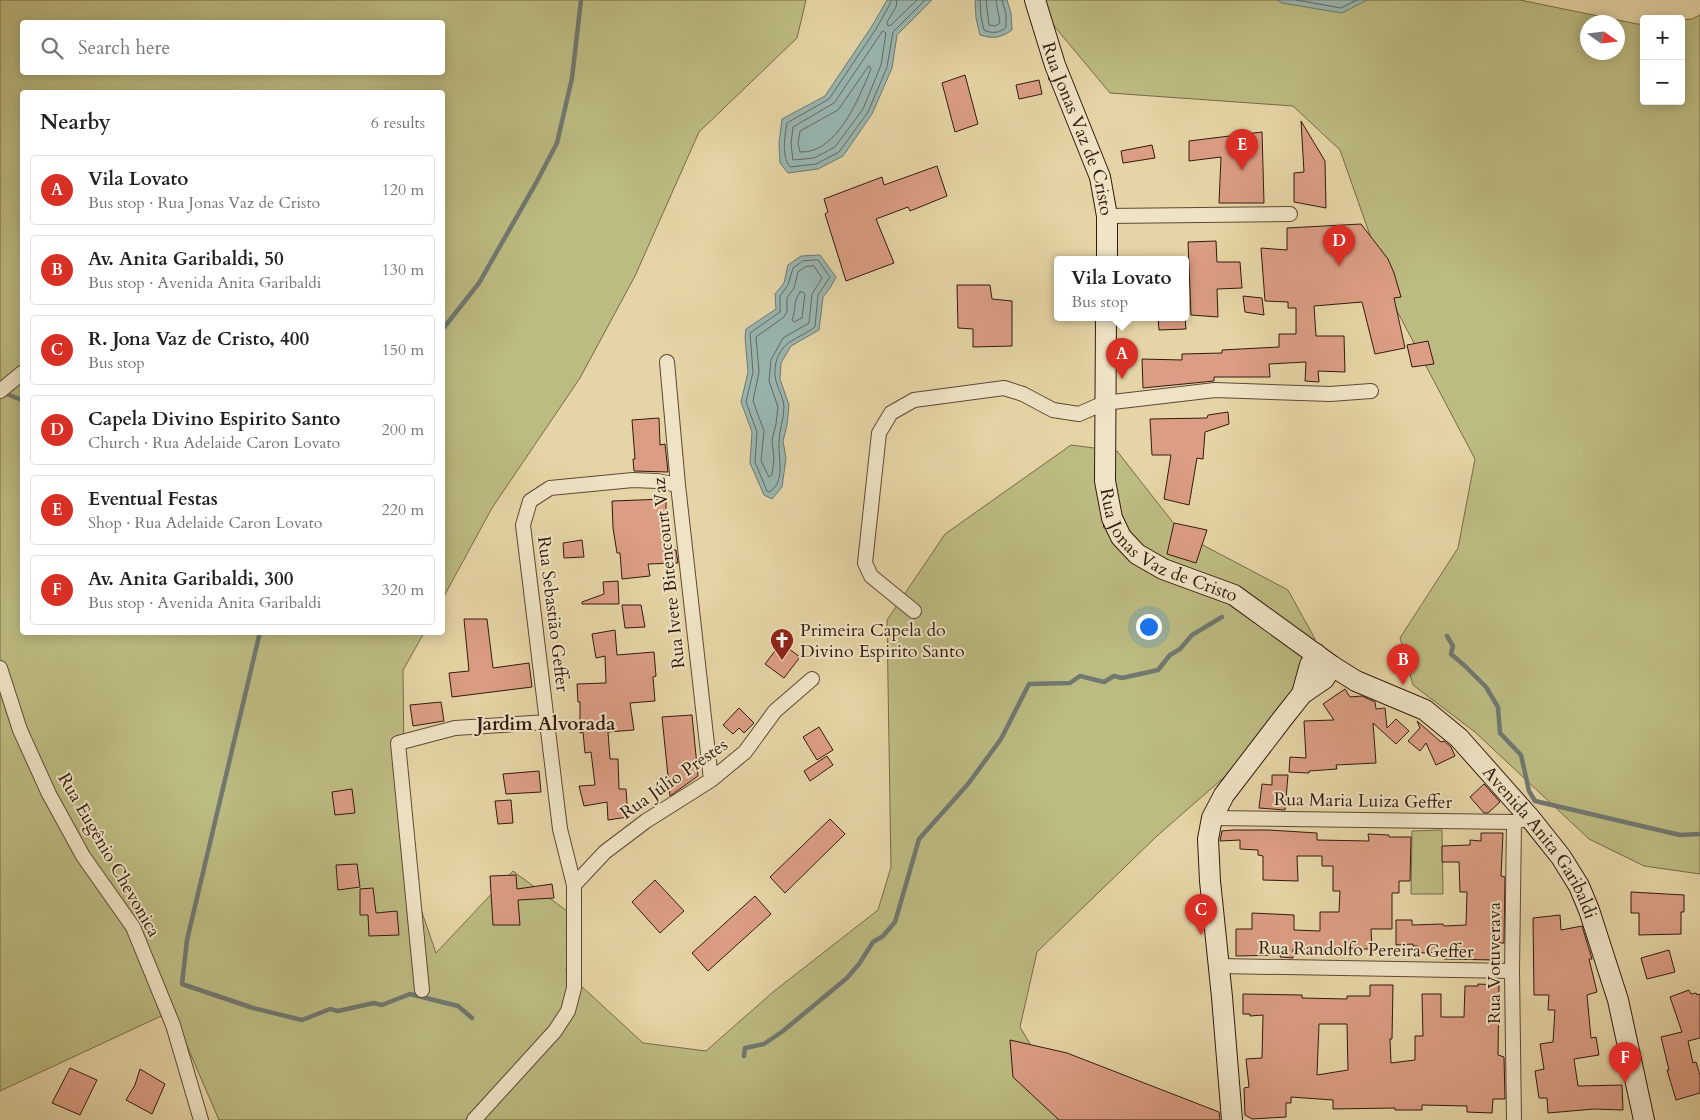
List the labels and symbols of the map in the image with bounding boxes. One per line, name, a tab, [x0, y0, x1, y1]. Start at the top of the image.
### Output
north arrow	[1580, 15, 1625, 60]
street label: Rua Jonas Vaz de Cristo	[1036, 39, 1119, 218]
pin: E	[1226, 129, 1258, 170]
pin: D	[1323, 225, 1355, 266]
pin: A	[1106, 338, 1138, 379]
street label: Rua Ivete Bitencourt Vaz	[647, 476, 691, 670]
street label: Rua Jonas Vaz de Cristo	[1094, 486, 1241, 608]
street label: Rua Sebastião Geffer	[531, 535, 575, 694]
your location	[1136, 614, 1162, 640]
place label: Primeira Capela do Divino Espirito Santo	[800, 618, 965, 664]
church icon: Primeira Capela do Divino Espirito Santo	[769, 627, 795, 661]
pin: B	[1387, 644, 1419, 685]
district label: Jardim Alvorada	[474, 711, 616, 737]
street label: Rua Júlio Prestes	[615, 733, 733, 825]
street label: Avenida Anita Garibaldi	[1477, 760, 1603, 922]
street label: Rua Eugênio Chevonica	[52, 768, 166, 942]
street label: Rua Maria Luiza Geffer	[1274, 787, 1453, 815]
pin: C	[1185, 894, 1217, 935]
street label: Rua Votuverava	[1482, 902, 1507, 1024]
street label: Rua Randolfo Pereira Geffer	[1258, 936, 1474, 964]
pin: F	[1609, 1042, 1641, 1083]

